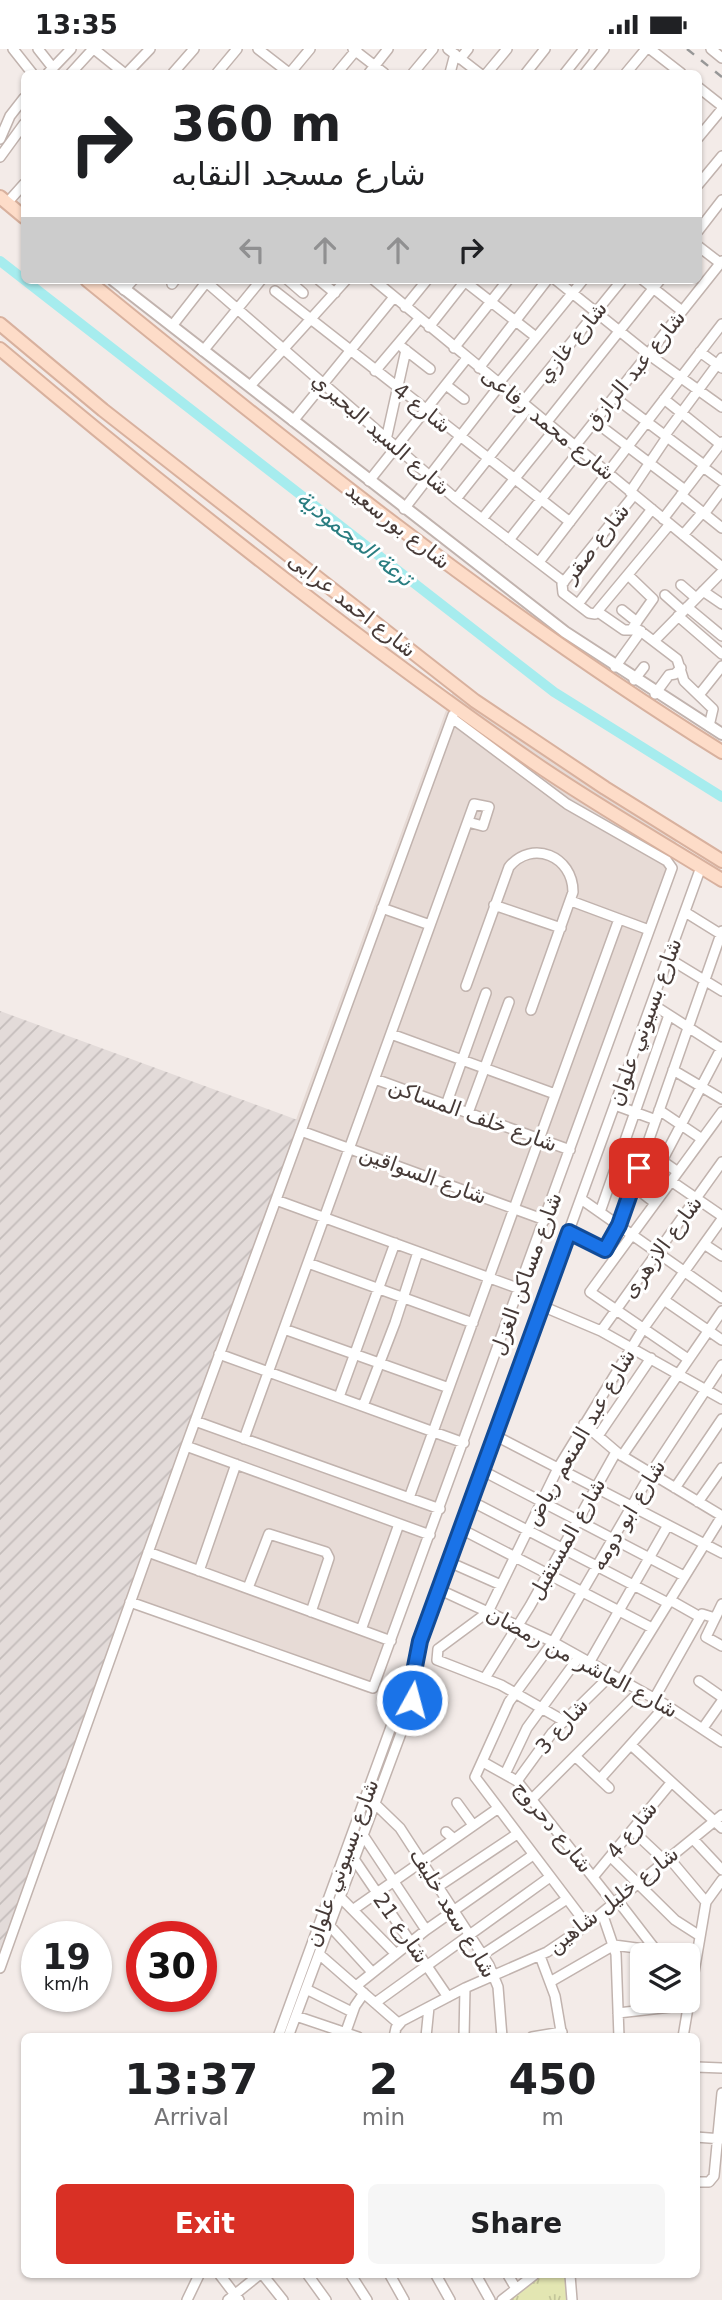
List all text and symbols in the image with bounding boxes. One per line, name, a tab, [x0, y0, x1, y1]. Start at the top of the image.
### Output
text: 13:35	[35, 10, 118, 40]
text: 360 m	[171, 96, 341, 153]
icon: right	[56, 98, 147, 189]
text: شارع مسجد النقابه	[171, 155, 426, 193]
icon: left	[233, 231, 271, 269]
icon: ahead	[306, 231, 344, 269]
icon: ahead	[379, 231, 417, 269]
icon: right	[452, 231, 490, 269]
street label: شارع غازي	[532, 297, 612, 387]
street label: شارع عبد الرازق	[580, 306, 690, 434]
street label: شارع محمد رفاعى	[476, 363, 620, 485]
street label: شارع السيد البحيري	[307, 368, 455, 500]
street label: شارع 4	[388, 378, 456, 438]
street label: شارع بورسعيد	[341, 478, 455, 574]
water label: ترعة المحمودية	[291, 485, 420, 595]
street label: شارع صقر	[557, 499, 634, 588]
street label: شارع احمد عرابى	[283, 548, 421, 662]
street label: شارع بسيوني علوان	[604, 935, 686, 1109]
street label: شارع خلف المساكن	[386, 1073, 560, 1157]
pin	[609, 1138, 669, 1198]
street label: شارع السواقين	[356, 1141, 490, 1209]
icon: arrive	[620, 1149, 658, 1187]
street label: شارع مساكن الغزل	[485, 1189, 567, 1359]
street label: شارع الازهرى	[617, 1191, 707, 1303]
street label: شارع عبد المنعم رياض	[520, 1345, 641, 1530]
street label: شارع ابو دومه	[586, 1455, 670, 1575]
street label: شارع المستقبل	[524, 1474, 610, 1604]
street label: شارع العاشر من رمضان	[482, 1601, 682, 1723]
position arrow	[375, 1663, 449, 1737]
street label: شارع 3	[531, 1693, 593, 1759]
street label: شارع بسيوني علوان	[301, 1776, 383, 1950]
street label: شارع دحروج	[508, 1776, 597, 1878]
street label: شارع 4	[602, 1797, 662, 1863]
street label: شارع خليل شاهين	[543, 1841, 683, 1959]
street label: شارع سعد خليف	[405, 1844, 501, 1982]
street label: شارع 21	[368, 1888, 434, 1968]
speed limit sign: 30	[126, 1921, 217, 2012]
text: 19	[42, 1937, 91, 1977]
map controls	[630, 1943, 700, 2013]
button: layers	[630, 1943, 700, 2013]
text: km/h	[44, 1973, 89, 1994]
text: 13:37	[125, 2055, 258, 2104]
text: 2	[369, 2055, 398, 2104]
text: 450	[509, 2055, 596, 2104]
text: Arrival	[154, 2104, 229, 2130]
text: min	[362, 2104, 405, 2130]
text: m	[541, 2104, 564, 2130]
button: Exit	[56, 2184, 354, 2264]
button: Share	[368, 2184, 665, 2264]

